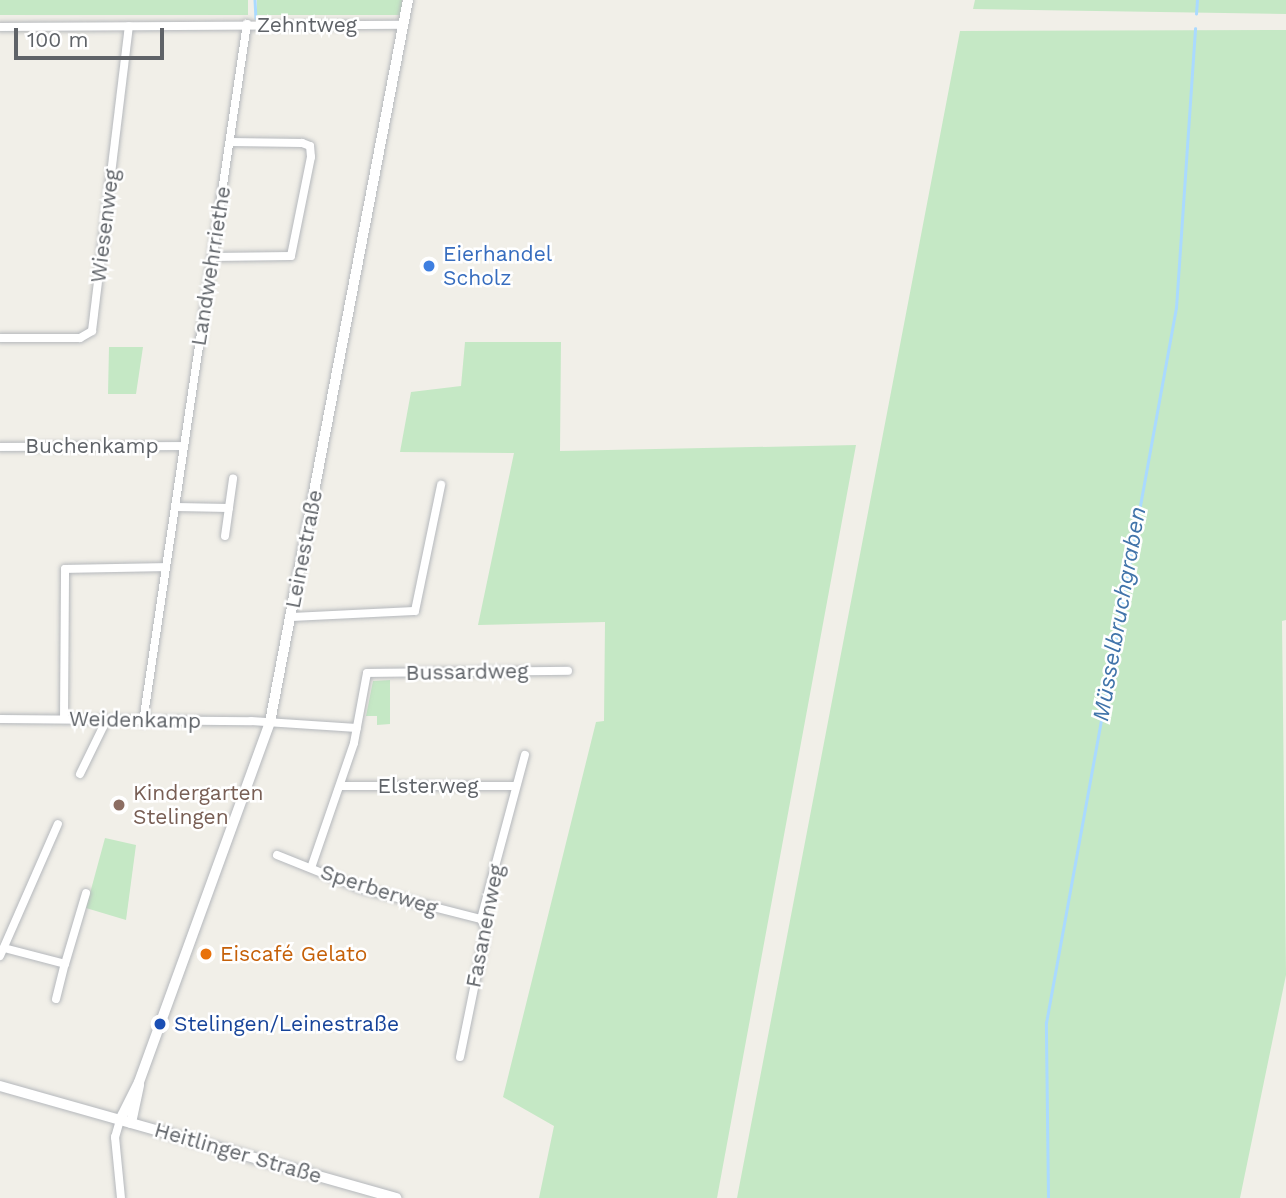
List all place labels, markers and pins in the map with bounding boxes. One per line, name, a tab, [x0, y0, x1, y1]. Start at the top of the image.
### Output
place label: Eierhandel Scholz	[443, 241, 552, 291]
marker: Eierhandel Scholz	[421, 258, 437, 274]
place label: Kindergarten Stelingen	[133, 780, 264, 830]
marker: Kindergarten Stelingen	[111, 797, 127, 813]
place label: Eiscafé Gelato	[220, 941, 367, 967]
marker: Eiscafé Gelato	[198, 946, 214, 962]
place label: Stelingen/Leinestraße	[174, 1011, 399, 1037]
marker: Stelingen/Leinestraße	[152, 1016, 168, 1032]

